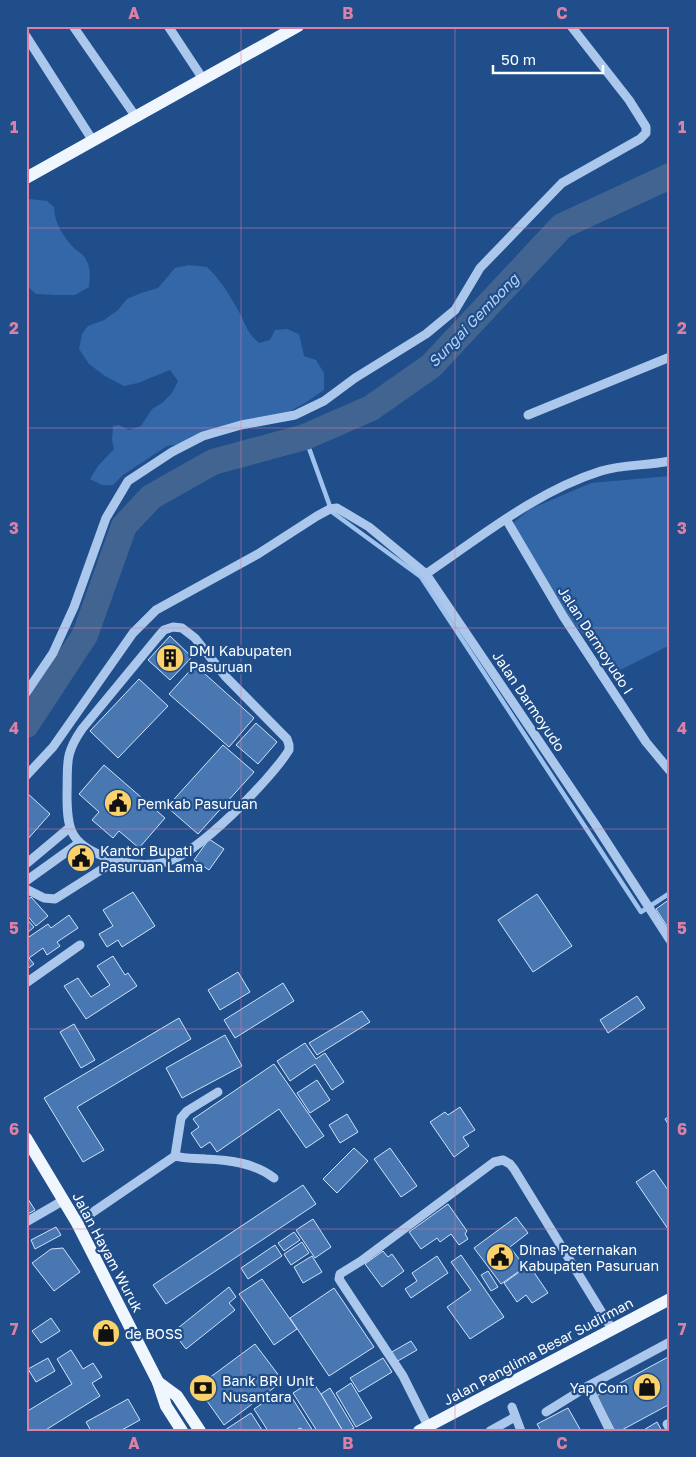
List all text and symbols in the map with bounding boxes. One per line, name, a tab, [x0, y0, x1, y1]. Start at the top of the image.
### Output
text: A	[128, 3, 140, 23]
text: B	[342, 3, 354, 23]
text: C	[556, 3, 568, 23]
scale bar	[493, 42, 604, 74]
text: 50 m	[501, 50, 536, 68]
text: 1	[10, 117, 18, 137]
text: 1	[678, 117, 686, 137]
water label: Sungai Gembong	[424, 268, 524, 371]
text: 2	[9, 318, 19, 338]
text: 2	[677, 318, 687, 338]
text: 3	[9, 518, 19, 538]
text: 3	[677, 518, 687, 538]
street label: Jalan Darmoyudo I	[555, 583, 637, 697]
place label: DMI Kabupaten Pasuruan	[189, 642, 292, 675]
building icon: DMI Kabupaten Pasuruan	[155, 643, 185, 673]
street label: Jalan Darmoyudo	[489, 648, 569, 754]
text: 4	[9, 718, 19, 738]
text: 4	[677, 718, 687, 738]
public building icon: Pemkab Pasuruan	[103, 788, 133, 818]
place label: Pemkab Pasuruan	[137, 795, 258, 812]
place label: Kantor Bupati Pasuruan Lama	[100, 842, 203, 875]
public building icon: Kantor Bupati Pasuruan Lama	[66, 843, 96, 873]
text: 5	[9, 918, 19, 938]
text: 5	[677, 918, 687, 938]
text: 6	[9, 1119, 19, 1139]
text: 6	[677, 1119, 687, 1139]
street label: Jalan Hayam Wuruk	[69, 1189, 147, 1315]
place label: Dinas Peternakan Kabupaten Pasuruan	[519, 1241, 659, 1274]
public building icon: Dinas Peternakan Kabupaten Pasuruan	[485, 1242, 515, 1272]
street label: Jalan Panglima Besar Sudirman	[440, 1294, 636, 1408]
shop icon: de BOSS	[91, 1318, 121, 1348]
text: 7	[10, 1319, 19, 1339]
text: 7	[678, 1319, 687, 1339]
place label: de BOSS	[125, 1325, 183, 1342]
place label: Bank BRI Unit Nusantara	[222, 1372, 314, 1405]
shop icon: Yap Com	[632, 1372, 662, 1402]
bank icon: Bank BRI Unit Nusantara	[188, 1373, 218, 1403]
place label: Yap Com	[570, 1379, 628, 1396]
text: A	[128, 1433, 140, 1453]
text: B	[342, 1433, 354, 1453]
text: C	[556, 1433, 568, 1453]

